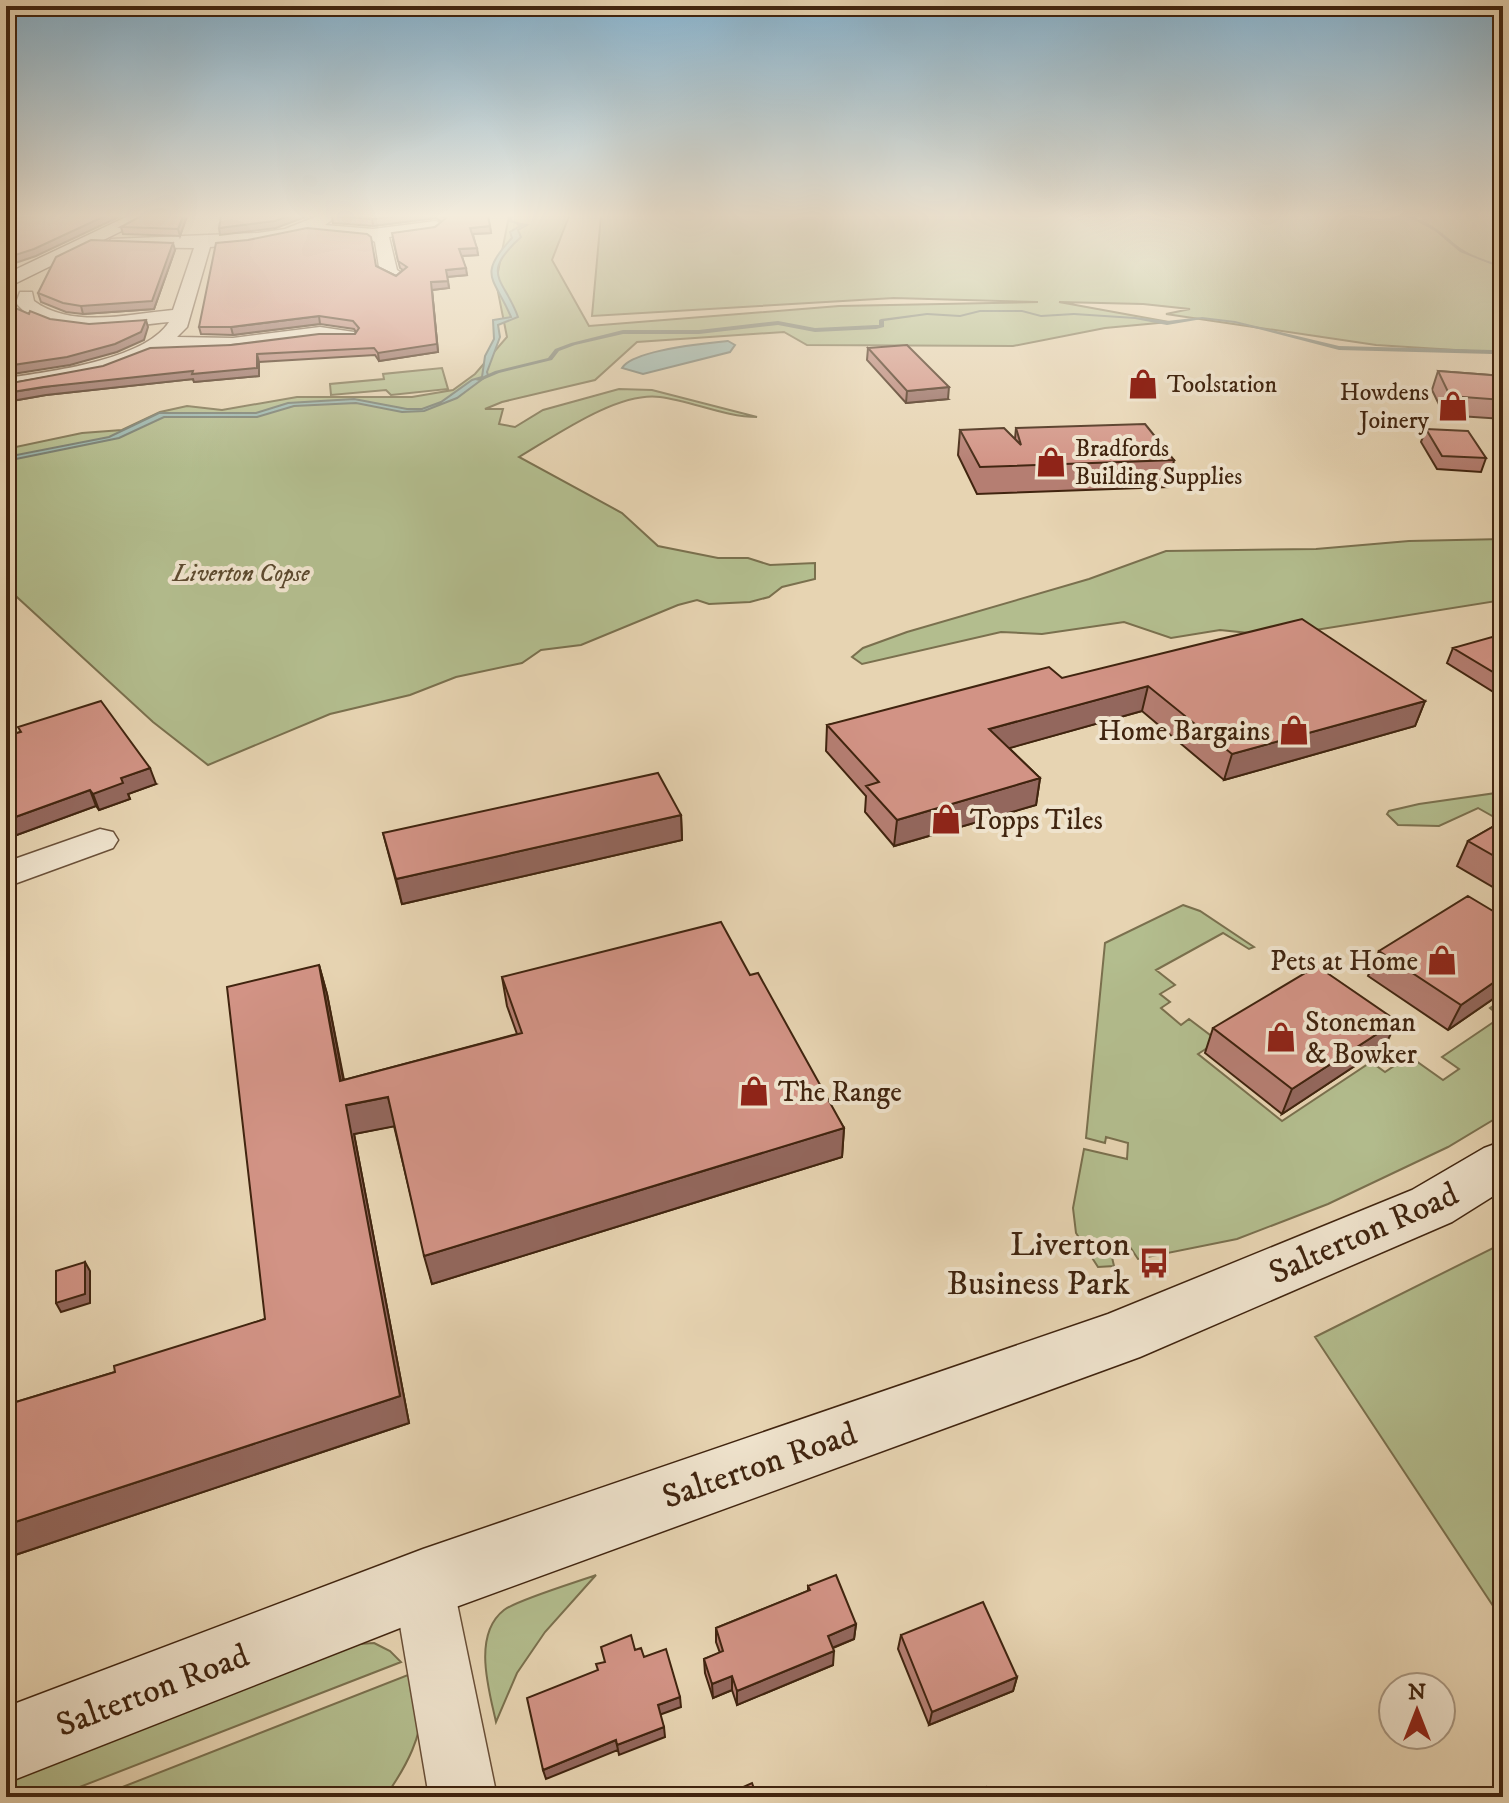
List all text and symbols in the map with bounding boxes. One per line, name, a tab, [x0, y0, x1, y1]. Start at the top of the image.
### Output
shop icon: Toolstation	[1126, 367, 1160, 401]
place label: Toolstation	[1167, 370, 1278, 400]
place label: Howdens Joinery	[1340, 378, 1430, 436]
shop icon: Howdens Joinery	[1436, 389, 1470, 423]
place label: Bradfords Building Supplies	[1075, 434, 1242, 492]
shop icon: Bradfords Building Supplies	[1034, 445, 1068, 479]
park label: Liverton Copse	[171, 559, 310, 589]
shop icon: Home Bargains	[1277, 713, 1311, 747]
place label: Home Bargains	[1098, 714, 1270, 749]
shop icon: Topps Tiles	[929, 802, 963, 836]
place label: Topps Tiles	[970, 803, 1103, 838]
shop icon: Pets at Home	[1425, 943, 1459, 977]
place label: Pets at Home	[1270, 944, 1418, 979]
place label: Stoneman & Bowker	[1305, 1005, 1418, 1072]
shop icon: Stoneman & Bowker	[1264, 1020, 1298, 1054]
shop icon: The Range	[737, 1074, 771, 1108]
place label: The Range	[778, 1075, 902, 1110]
street label: Salterton Road	[1263, 1173, 1465, 1294]
place label: Liverton Business Park	[947, 1224, 1130, 1305]
bus stop icon: Liverton Business Park	[1137, 1246, 1171, 1280]
street label: Salterton Road	[657, 1413, 862, 1519]
street label: Salterton Road	[50, 1635, 255, 1747]
north arrow	[1377, 1671, 1457, 1751]
text: N	[1408, 1679, 1426, 1706]

